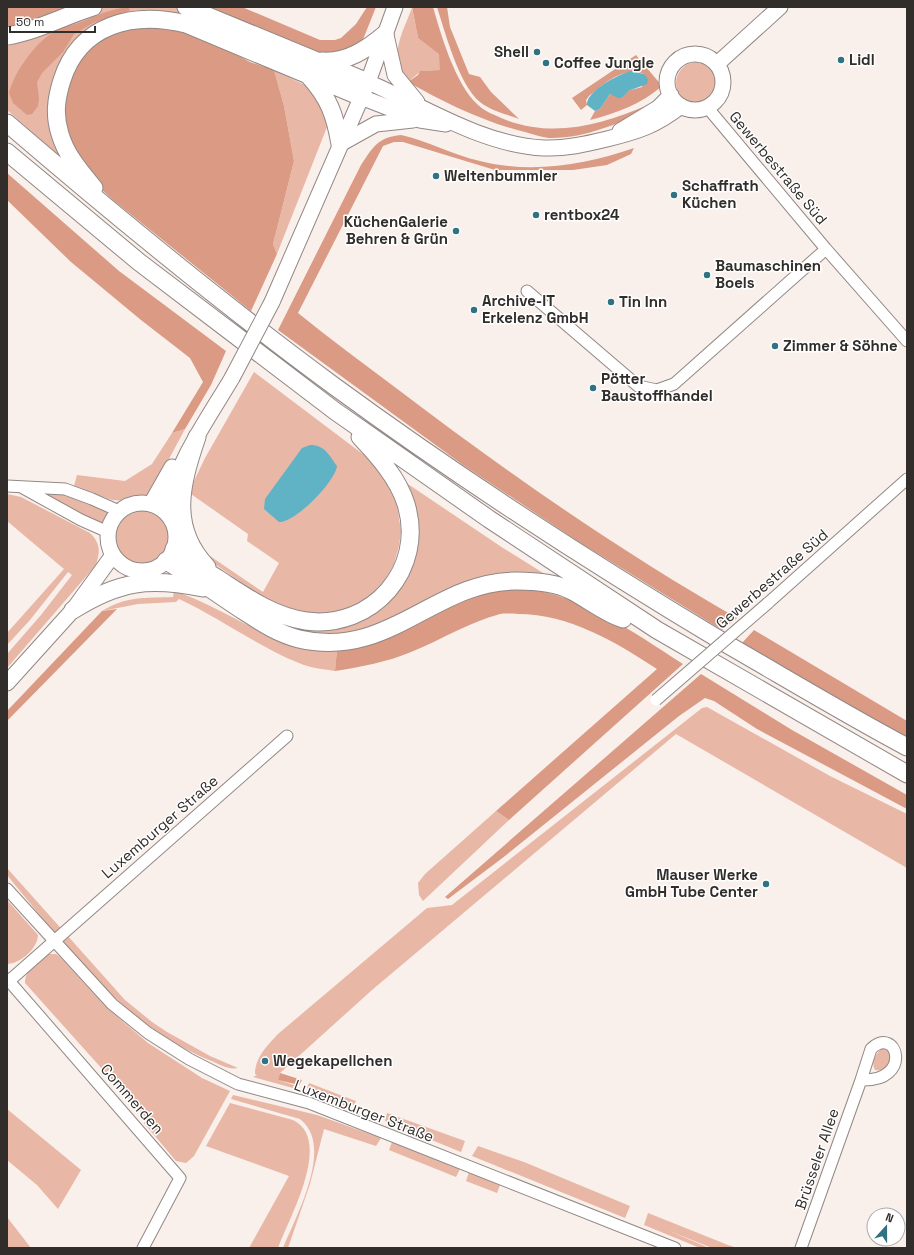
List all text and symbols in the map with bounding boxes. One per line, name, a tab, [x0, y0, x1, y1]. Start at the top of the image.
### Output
scale bar	[10, 8, 95, 34]
text: 50 m	[16, 14, 44, 30]
place label: Shell	[494, 42, 529, 61]
marker: Shell	[532, 47, 542, 57]
place label: Lidl	[849, 50, 875, 69]
place label: Coffee Jungle	[554, 53, 655, 72]
marker: Lidl	[836, 55, 846, 65]
marker: Coffee Jungle	[541, 58, 551, 68]
street label: Gewerbestraße Süd	[725, 107, 831, 228]
place label: Weltenbummler	[444, 166, 558, 185]
marker: Weltenbummler	[431, 171, 441, 181]
place label: Schaffrath Küchen	[682, 176, 759, 212]
marker: Schaffrath Küchen	[669, 190, 679, 200]
place label: rentbox24	[544, 205, 620, 224]
marker: rentbox24	[531, 210, 541, 220]
place label: KüchenGalerie Behren & Grün	[344, 212, 448, 248]
marker: KüchenGalerie Behren & Grün	[451, 226, 461, 236]
place label: Baumaschinen Boels	[715, 256, 821, 292]
marker: Baumaschinen Boels	[702, 270, 712, 280]
place label: Archive-IT Erkelenz GmbH	[482, 291, 589, 327]
place label: Tin Inn	[619, 292, 667, 311]
marker: Tin Inn	[606, 297, 616, 307]
marker: Archive-IT Erkelenz GmbH	[469, 305, 479, 315]
place label: Zimmer & Söhne	[783, 336, 898, 355]
marker: Zimmer & Söhne	[770, 341, 780, 351]
place label: Pötter Baustoffhandel	[601, 369, 713, 405]
marker: Pötter Baustoffhandel	[588, 383, 598, 393]
street label: Gewerbestraße Süd	[712, 525, 832, 633]
street label: Luxemburger Straße	[98, 771, 222, 882]
place label: Mauser Werke GmbH Tube Center	[625, 865, 758, 901]
marker: Mauser Werke GmbH Tube Center	[761, 879, 771, 889]
place label: Wegekapellchen	[273, 1051, 392, 1070]
marker: Wegekapellchen	[260, 1056, 270, 1066]
street label: Commerden	[97, 1060, 168, 1138]
street label: Luxemburger Straße	[292, 1075, 437, 1146]
street label: Brüsseler Allee	[790, 1106, 843, 1212]
north arrow	[866, 1207, 906, 1247]
text: N	[884, 1210, 896, 1226]

